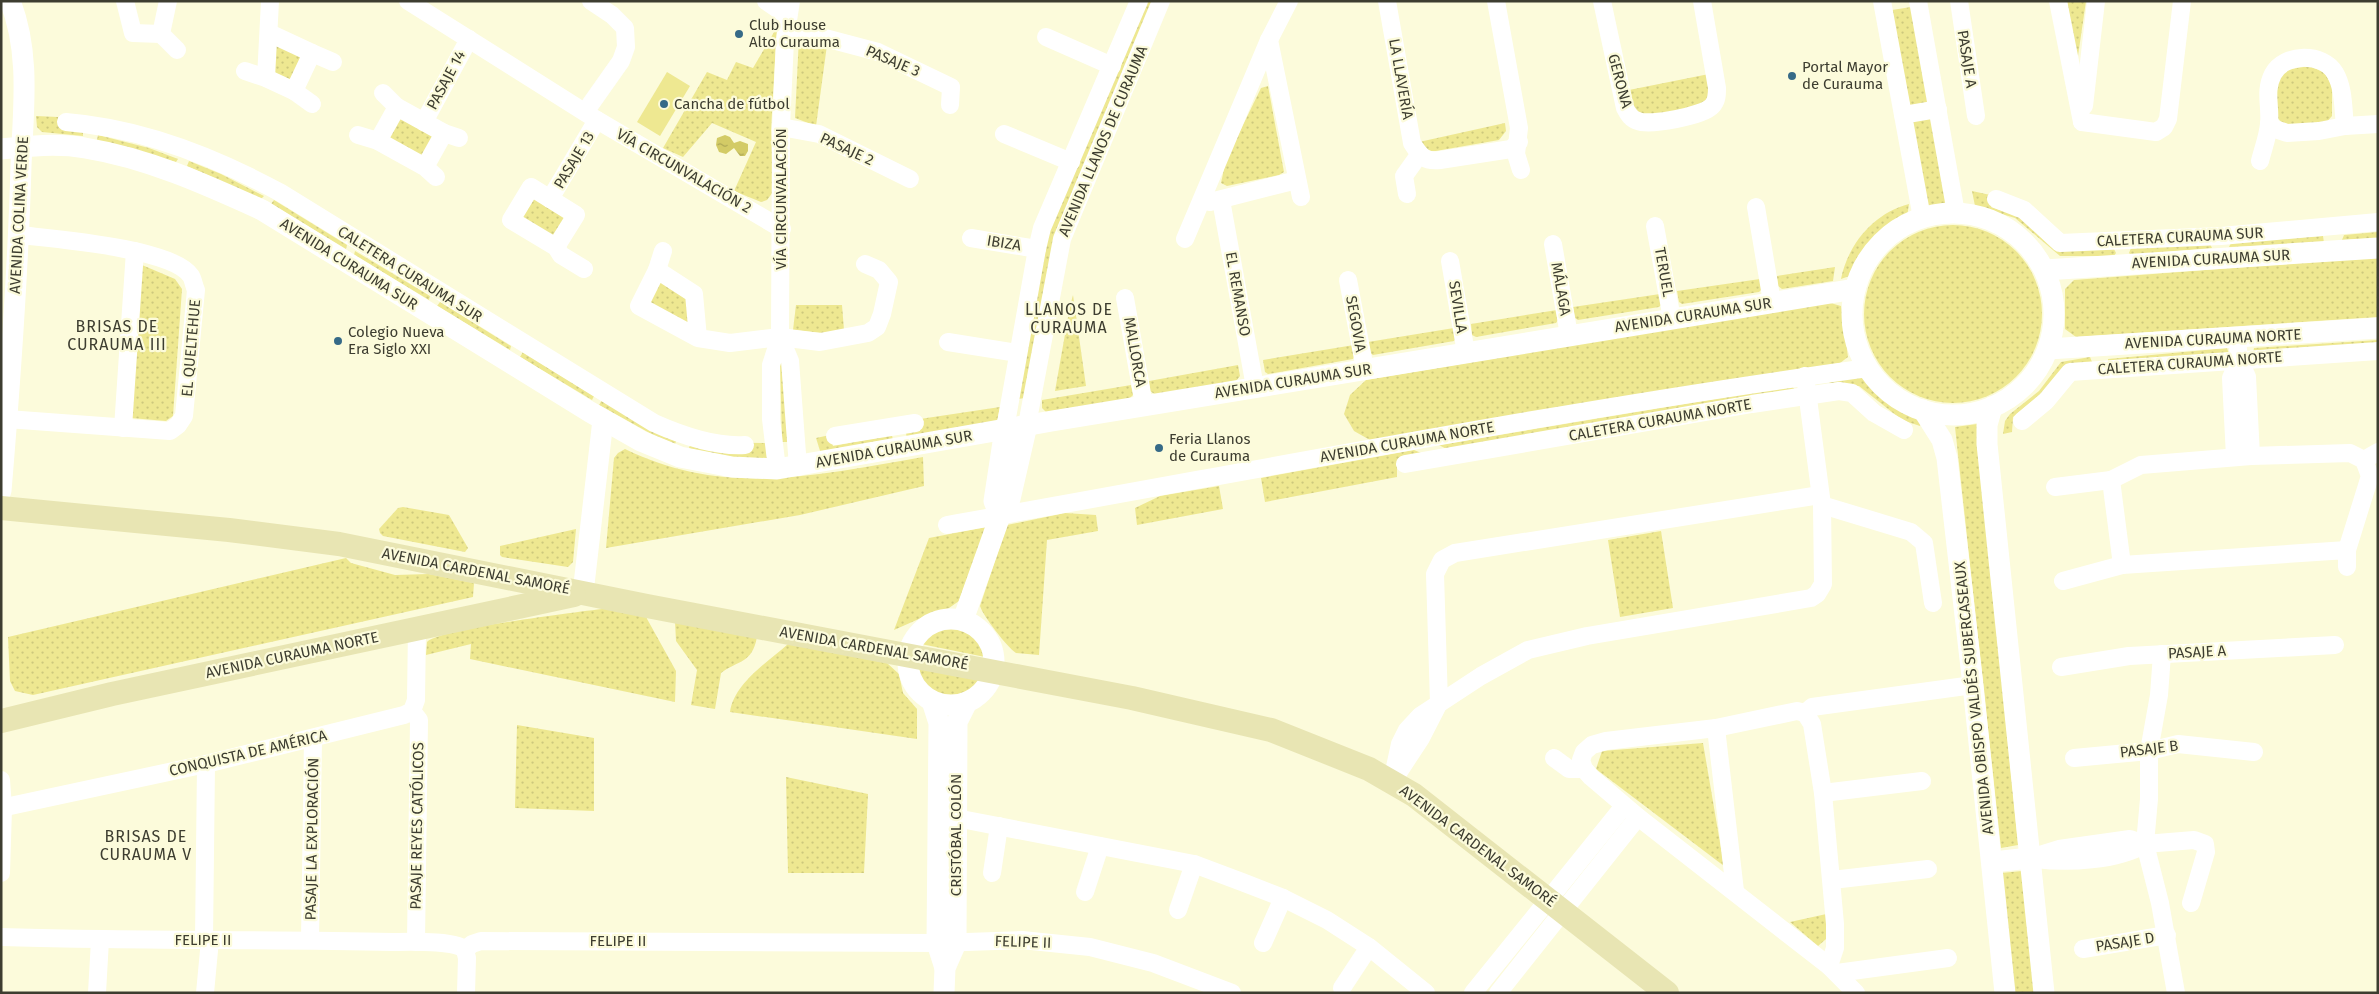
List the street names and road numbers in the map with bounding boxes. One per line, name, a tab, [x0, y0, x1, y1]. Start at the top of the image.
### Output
street label: PASAJE A	[1954, 29, 1981, 90]
street label: LA LLAVERÍA	[1385, 37, 1417, 121]
street label: PASAJE 3	[863, 42, 923, 80]
street label: AVENIDA LLANOS DE CURAUMA	[1055, 43, 1152, 239]
street label: PASAJE 14	[423, 47, 469, 113]
street label: GERONA	[1604, 52, 1636, 111]
street label: VÍA CIRCUNVALACIÓN 2	[613, 125, 755, 217]
street label: PASAJE 13	[550, 128, 598, 192]
street label: VÍA CIRCUNVALACIÓN	[772, 128, 790, 270]
street label: PASAJE 2	[817, 129, 877, 169]
street label: AVENIDA COLINA VERDE	[6, 136, 32, 294]
street label: AVENIDA CURAUMA SUR	[277, 214, 421, 314]
street label: CALETERA CURAUMA SUR	[334, 222, 486, 326]
street label: CALETERA CURAUMA SUR	[2096, 224, 2264, 250]
street label: IBIZA	[986, 231, 1023, 255]
street label: TERUEL	[1651, 246, 1677, 299]
street label: AVENIDA CURAUMA SUR	[2131, 246, 2291, 272]
street label: EL REMANSO	[1222, 250, 1254, 338]
street label: MÁLAGA	[1547, 261, 1575, 318]
street label: SEVILLA	[1445, 280, 1471, 335]
street label: SEGOVIA	[1342, 294, 1370, 354]
street label: AVENIDA CURAUMA SUR	[1613, 294, 1773, 336]
street label: EL QUELTEHUE	[178, 298, 204, 398]
street label: MALLORCA	[1120, 316, 1150, 389]
street label: AVENIDA CURAUMA NORTE	[2124, 325, 2302, 353]
street label: CALETERA CURAUMA NORTE	[2097, 348, 2283, 378]
street label: AVENIDA CURAUMA SUR	[1213, 360, 1373, 402]
street label: CALETERA CURAUMA NORTE	[1567, 395, 1753, 445]
street label: AVENIDA CURAUMA NORTE	[1318, 418, 1496, 466]
street label: AVENIDA CURAUMA SUR	[814, 426, 974, 472]
street label: AVENIDA CARDENAL SAMORÉ	[380, 544, 572, 598]
street label: AVENIDA OBISPO VALDÉS SUBERCASEAUX	[1951, 560, 1997, 835]
street label: AVENIDA CARDENAL SAMORÉ	[778, 623, 970, 673]
street label: AVENIDA CURAUMA NORTE	[204, 628, 380, 682]
street label: PASAJE A	[2167, 641, 2227, 663]
street label: CONQUISTA DE AMÉRICA	[167, 726, 329, 780]
street label: PASAJE B	[2119, 736, 2179, 762]
street label: PASAJE REYES CATÓLICOS	[407, 742, 427, 910]
street label: PASAJE LA EXPLORACIÓN	[302, 757, 322, 921]
street label: CRISTÓBAL COLÓN	[947, 774, 965, 896]
street label: AVENIDA CARDENAL SAMORÉ	[1396, 781, 1560, 911]
street label: PASAJE D	[2094, 928, 2156, 956]
street label: FELIPE II	[175, 931, 231, 949]
street label: FELIPE II	[590, 932, 646, 950]
street label: FELIPE II	[994, 932, 1052, 952]

